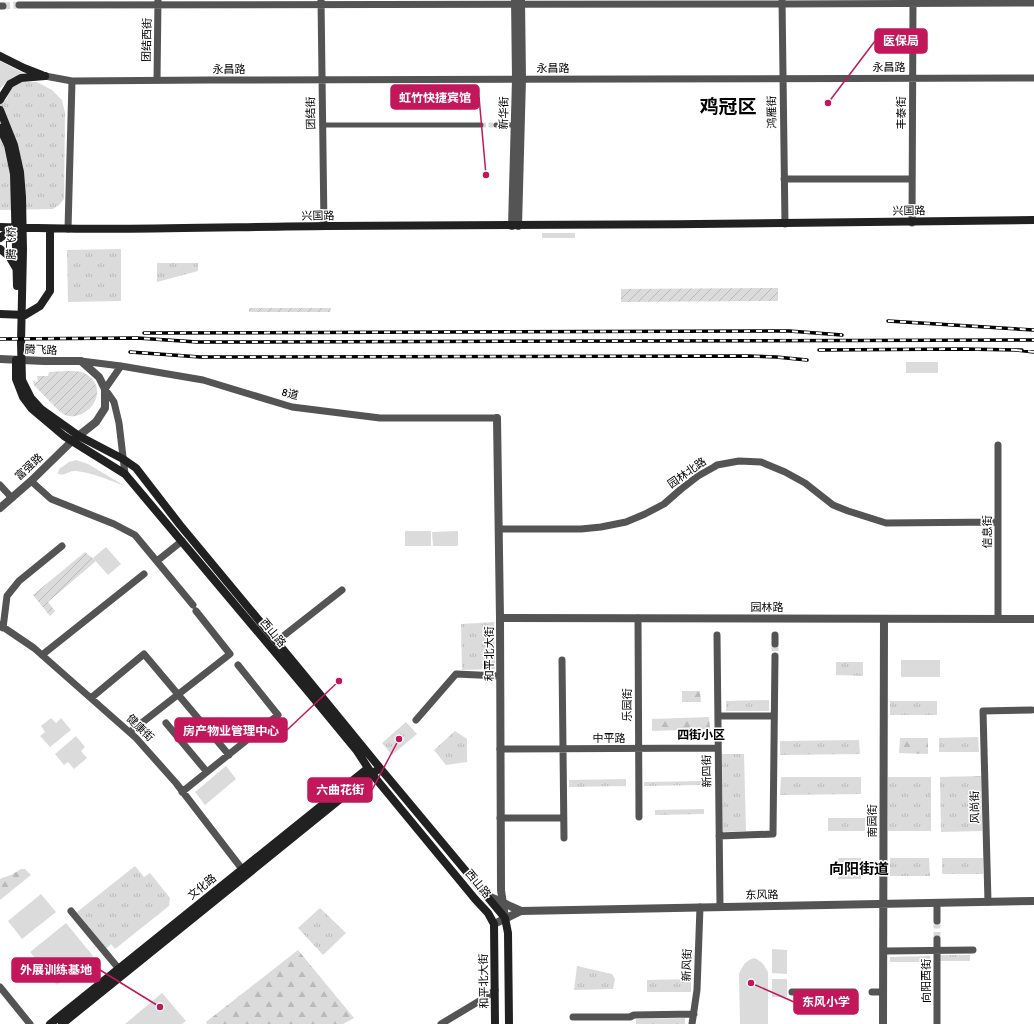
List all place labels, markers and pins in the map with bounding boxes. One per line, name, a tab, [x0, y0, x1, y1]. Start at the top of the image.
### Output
callout: 医保局	[875, 29, 927, 53]
callout: 虹竹快捷宾馆	[391, 85, 479, 109]
callout: 房产物业管理中心	[175, 718, 287, 742]
callout: 六曲花街	[308, 778, 372, 802]
callout: 外展训练基地	[12, 958, 100, 982]
callout: 东风小学	[794, 990, 858, 1014]

